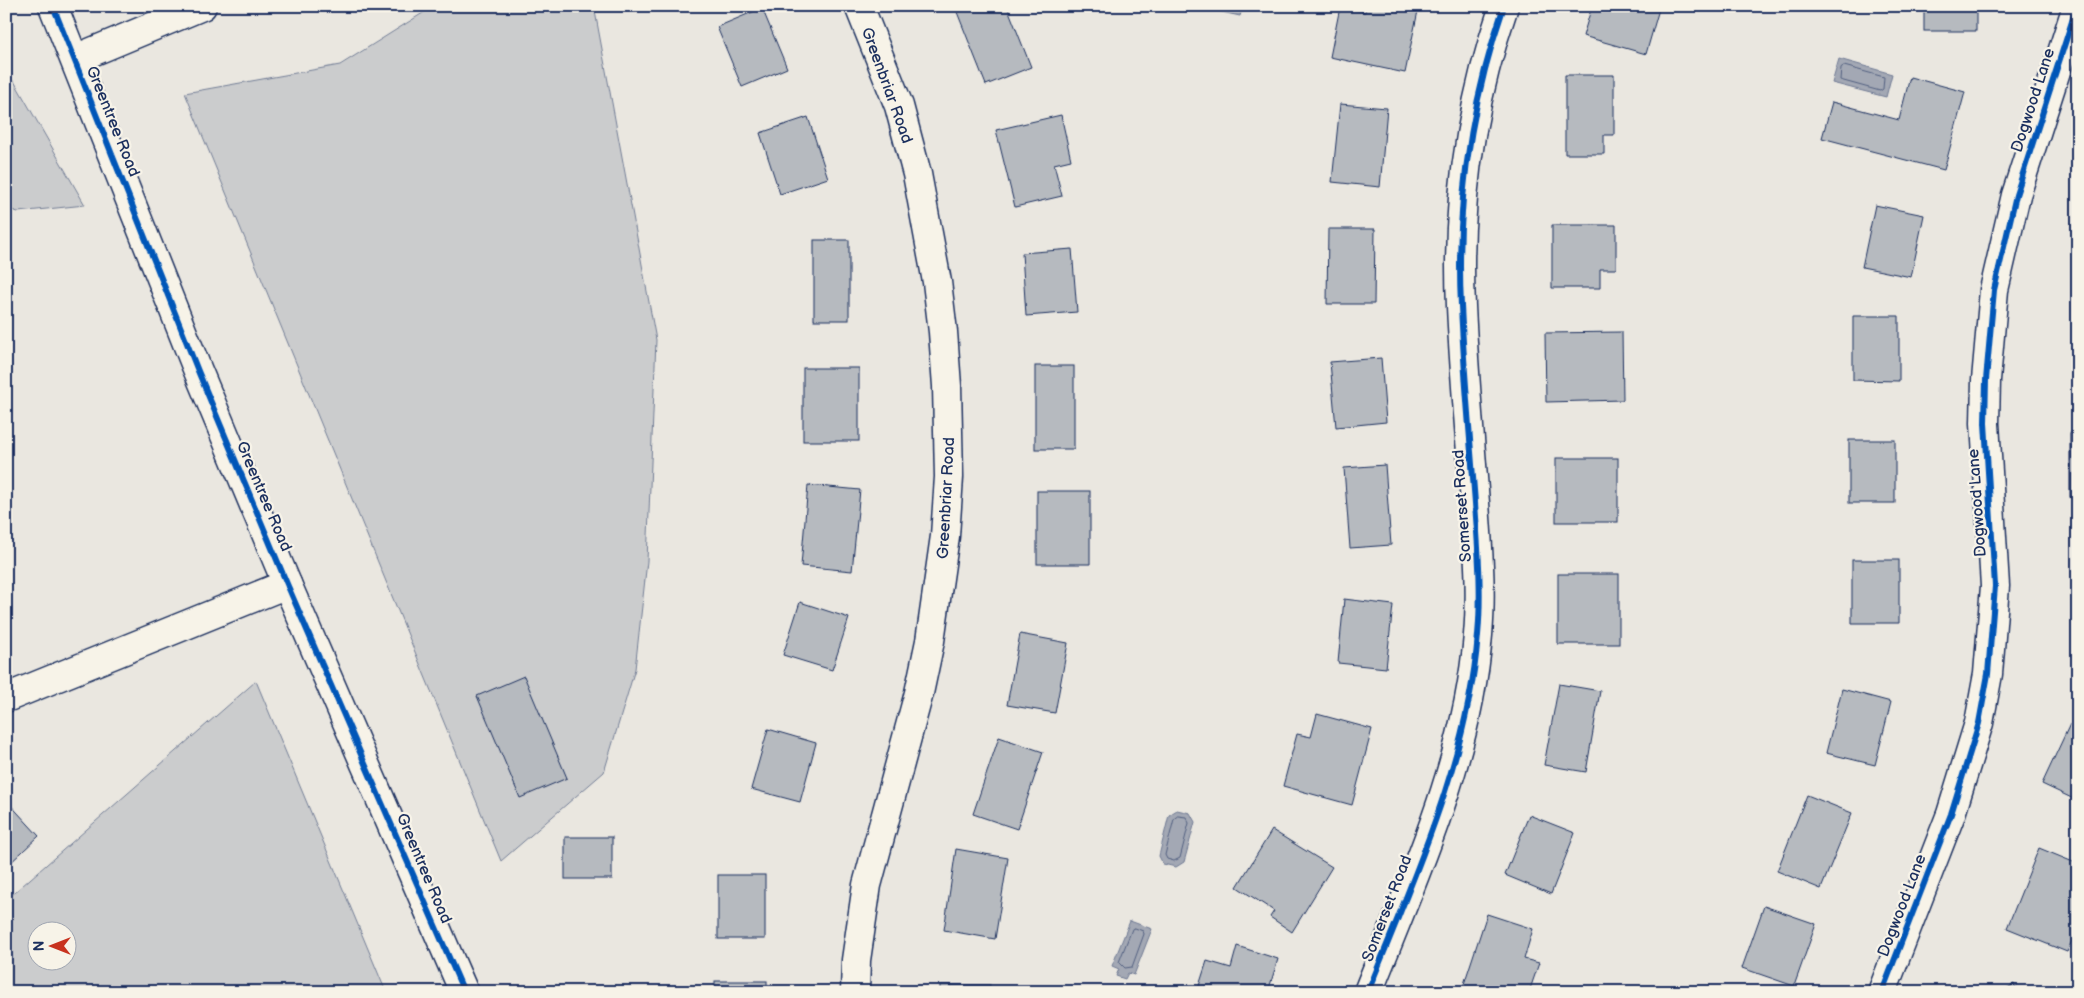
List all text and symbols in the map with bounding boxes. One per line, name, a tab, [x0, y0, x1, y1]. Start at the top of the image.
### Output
street label: Greenbriar Road	[857, 25, 916, 146]
street label: Dogwood Lane	[2008, 46, 2059, 155]
street label: Greentree Road	[82, 63, 143, 180]
street label: Greenbriar Road	[934, 437, 959, 559]
street label: Greentree Road	[232, 439, 295, 555]
street label: Dogwood Lane	[1964, 448, 1991, 558]
street label: Somerset Road	[1449, 449, 1476, 563]
street label: Greentree Road	[392, 811, 455, 927]
street label: Dogwood Lane	[1874, 851, 1931, 960]
street label: Somerset Road	[1358, 853, 1416, 964]
north arrow	[28, 920, 78, 970]
text: N	[31, 941, 48, 951]

